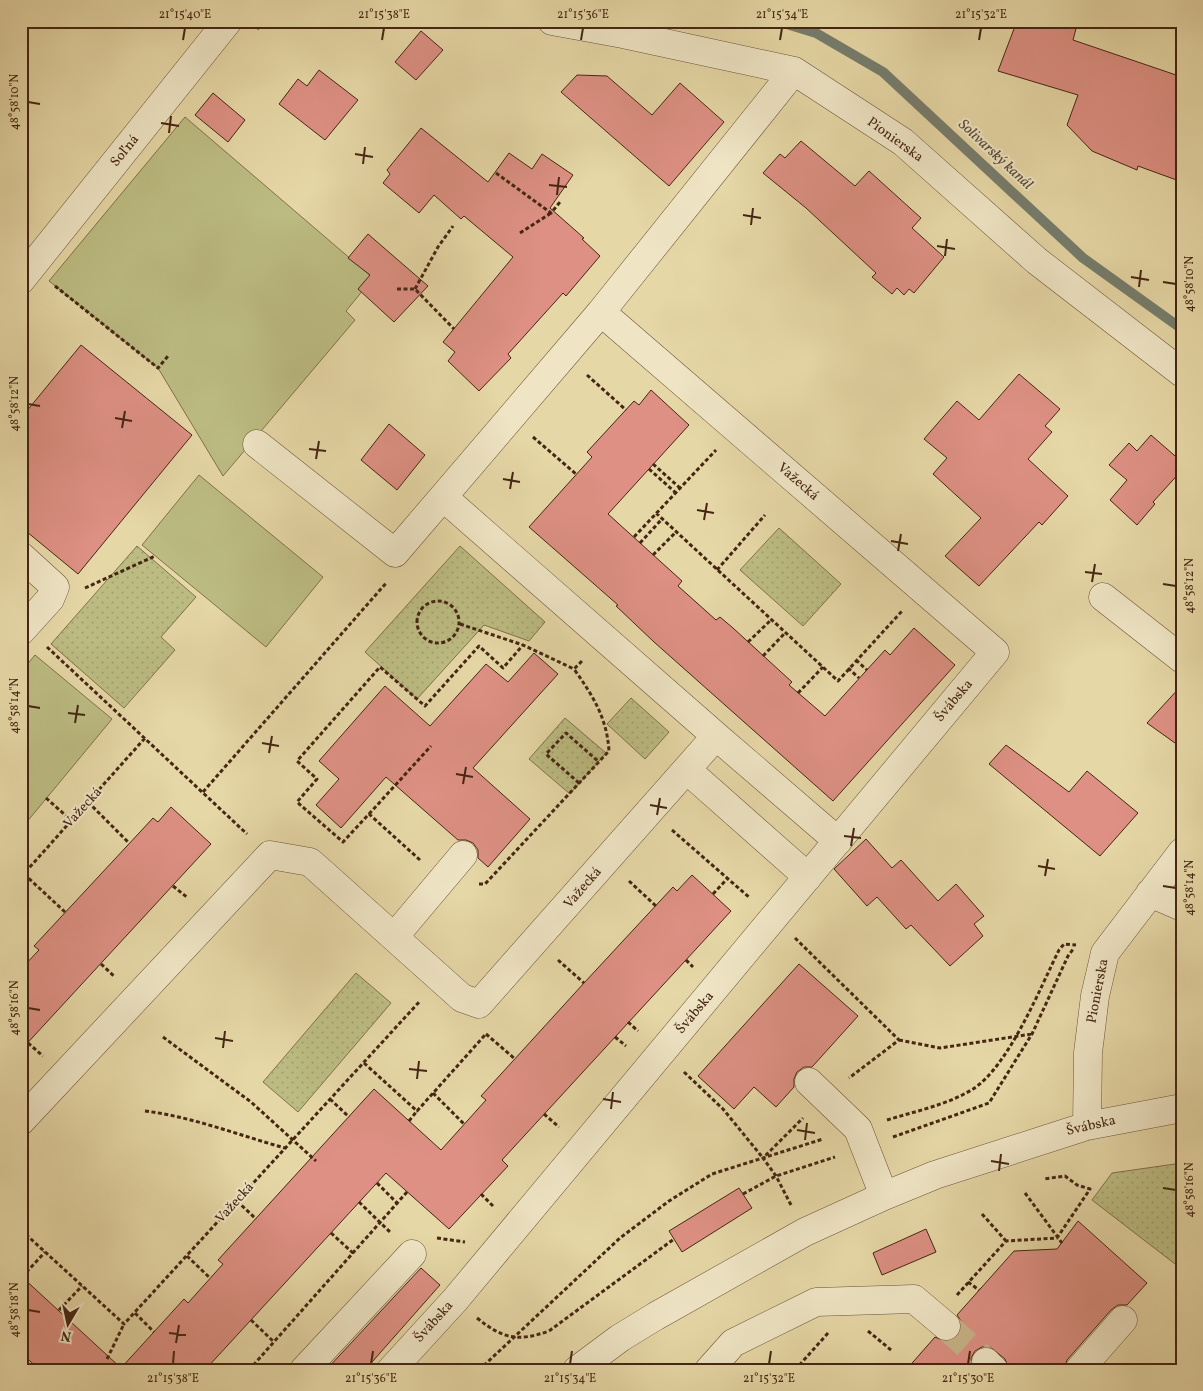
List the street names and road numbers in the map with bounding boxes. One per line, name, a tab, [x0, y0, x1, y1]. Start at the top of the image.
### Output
street label: Pionierska	[863, 113, 927, 167]
street label: Soľná	[106, 131, 144, 171]
street label: Važecká	[773, 459, 823, 505]
street label: Švábska	[931, 676, 977, 726]
street label: Važecká	[59, 783, 107, 833]
street label: Važecká	[560, 863, 606, 913]
street label: Pionierska	[1082, 957, 1114, 1025]
street label: Švábska	[672, 988, 718, 1038]
street label: Švábska	[1064, 1111, 1118, 1141]
street label: Važecká	[211, 1178, 259, 1228]
street label: Švábska	[410, 1297, 458, 1347]

